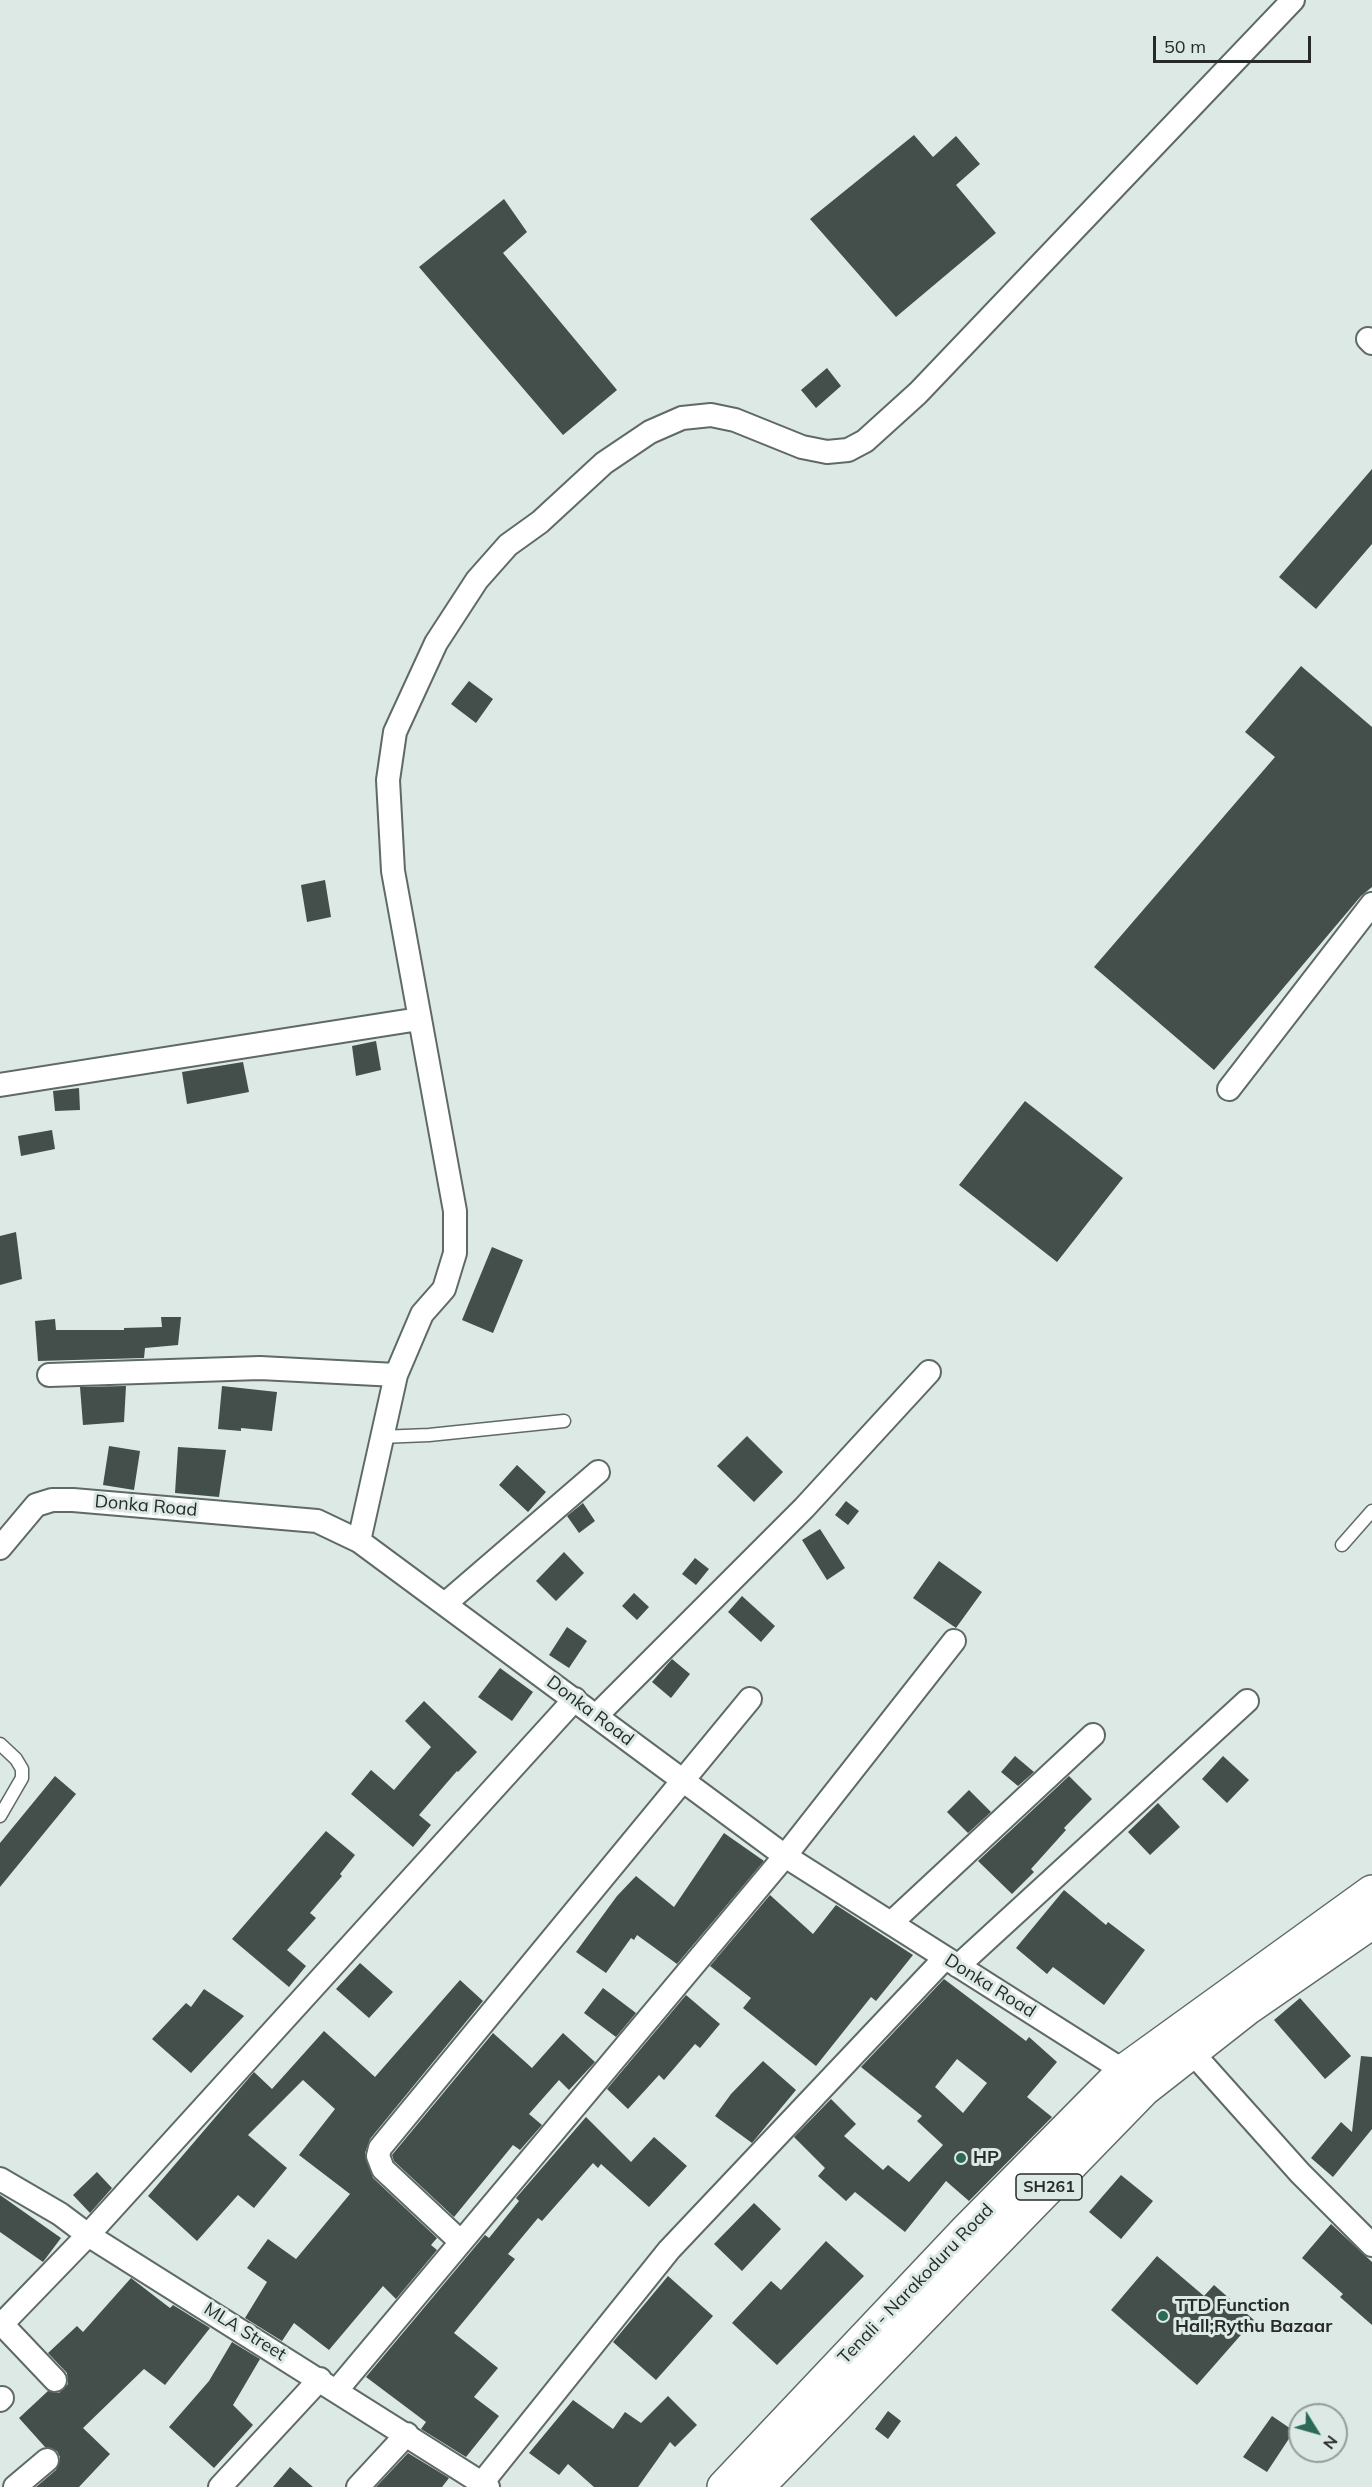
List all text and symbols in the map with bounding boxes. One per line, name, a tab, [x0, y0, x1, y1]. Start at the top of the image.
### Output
scale bar	[1156, 24, 1314, 62]
text: 50 m	[1164, 35, 1206, 58]
street label: Donka Road	[94, 1491, 198, 1521]
street label: Donka Road	[542, 1671, 638, 1751]
street label: Donka Road	[941, 1950, 1039, 2022]
place label: HP	[973, 2147, 999, 2169]
marker: HP	[954, 2151, 968, 2165]
road number: SH261	[1016, 2174, 1082, 2200]
street label: Tenali - Narakoduru Road	[834, 2200, 998, 2368]
place label: TTD Function Hall;Rythu Bazaar	[1175, 2295, 1332, 2338]
street label: MLA Street	[200, 2298, 290, 2366]
marker: TTD Function Hall;Rythu Bazaar	[1156, 2309, 1170, 2323]
north arrow	[1288, 2403, 1348, 2463]
text: N	[1319, 2432, 1342, 2453]

